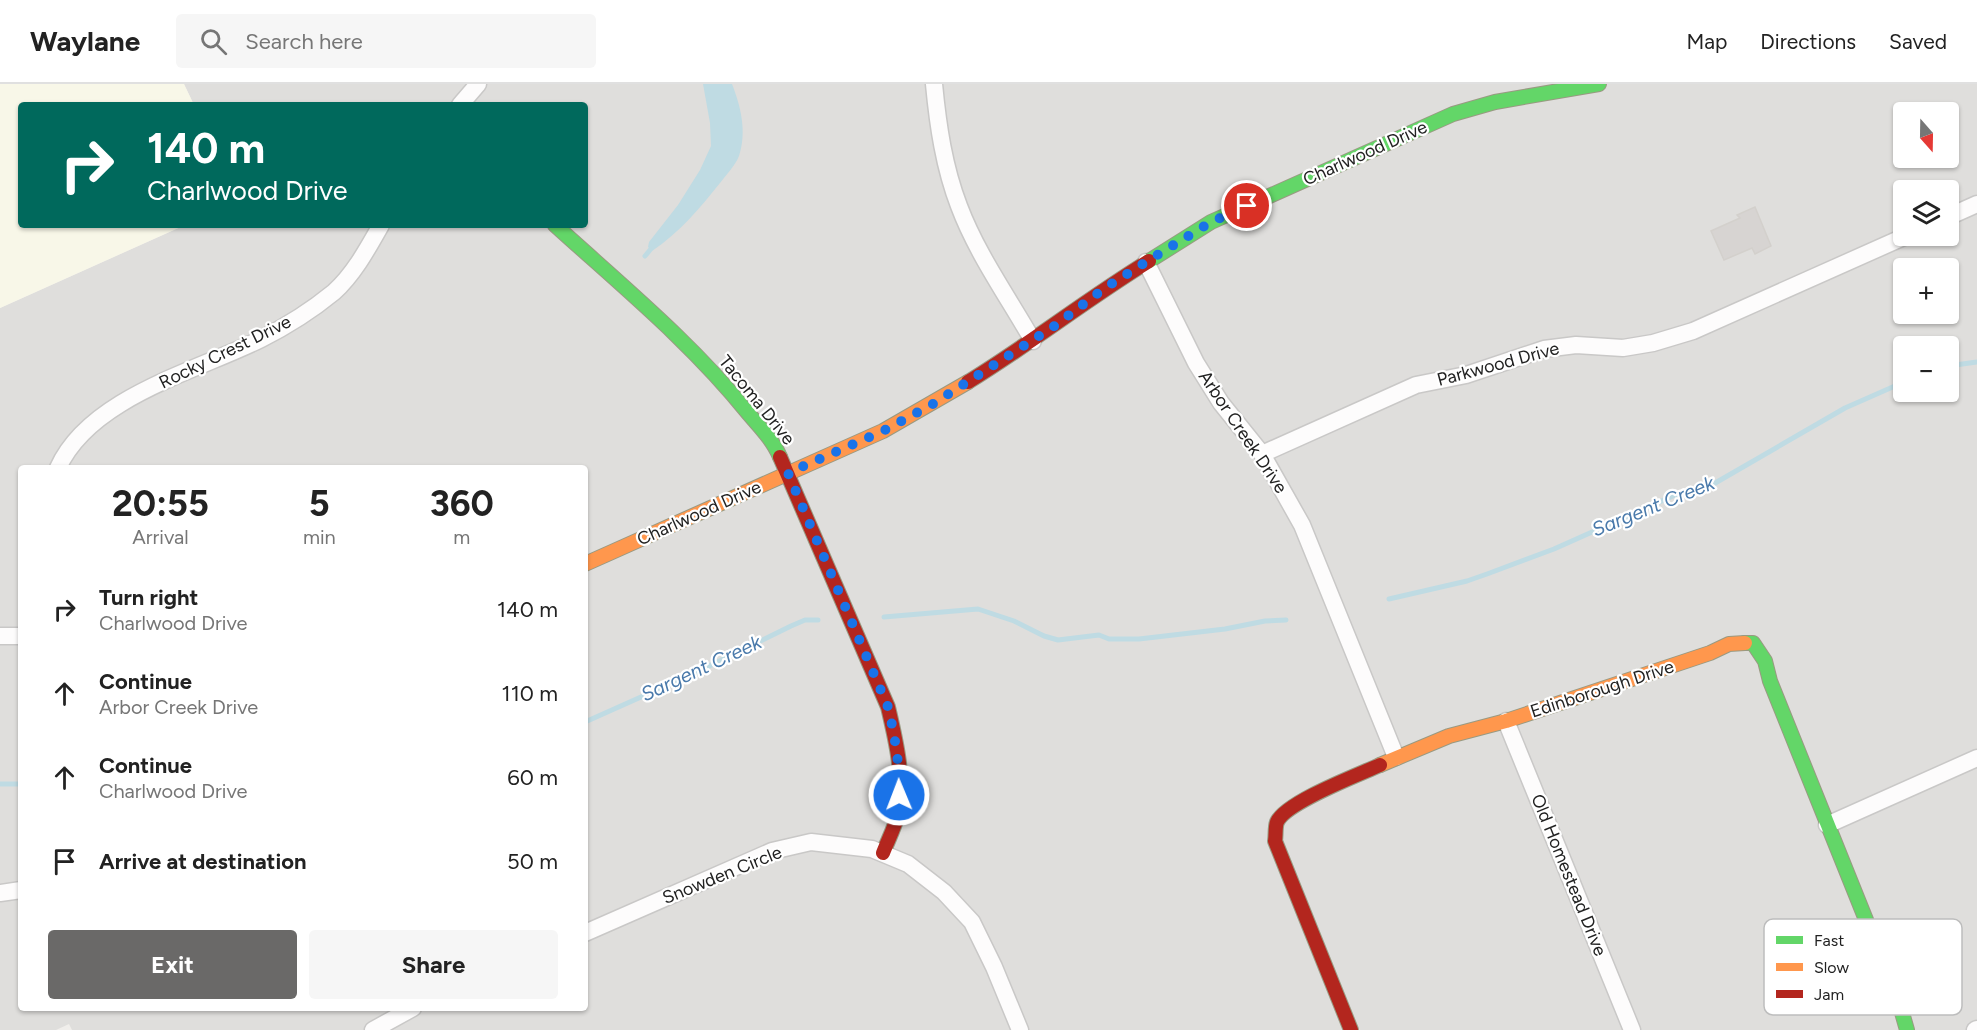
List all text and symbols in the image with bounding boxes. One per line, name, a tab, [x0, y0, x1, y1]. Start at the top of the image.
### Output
search box	[176, 14, 596, 68]
text: Waylane	[30, 24, 140, 58]
icon: search	[197, 25, 230, 58]
text: Search here	[245, 28, 363, 55]
text: Map	[1686, 29, 1727, 54]
text: Directions	[1760, 29, 1856, 54]
text: Saved	[1889, 29, 1947, 54]
north arrow	[1893, 102, 1959, 168]
map controls	[1893, 102, 1959, 402]
street label: Charlwood Drive	[1299, 116, 1431, 190]
text: 140 m	[147, 123, 265, 174]
icon: right	[48, 126, 126, 204]
text: Charlwood Drive	[147, 174, 347, 207]
pin	[1221, 180, 1272, 231]
button: layers	[1893, 180, 1959, 246]
icon: arrive	[1230, 189, 1263, 222]
button: +	[1893, 258, 1959, 324]
street label: Rocky Crest Drive	[155, 310, 295, 394]
button: −	[1893, 336, 1959, 402]
street label: Parkwood Drive	[1434, 337, 1562, 391]
street label: Tacoma Drive	[714, 351, 800, 449]
street label: Arbor Creek Drive	[1194, 366, 1292, 498]
water label: Sargent Creek	[1588, 470, 1719, 542]
street label: Charlwood Drive	[633, 476, 765, 550]
text: 20:55	[112, 482, 209, 525]
text: 5	[309, 482, 330, 525]
text: 360	[430, 482, 494, 525]
text: Arrival	[132, 525, 189, 549]
text: min	[303, 525, 336, 549]
text: m	[453, 525, 470, 549]
text: Turn right	[99, 584, 198, 611]
icon: right	[48, 593, 81, 626]
text: 140 m	[497, 596, 558, 623]
text: Charlwood Drive	[99, 611, 248, 635]
water label: Sargent Creek	[637, 629, 766, 706]
street label: Edinborough Drive	[1527, 655, 1677, 723]
text: Continue	[99, 668, 192, 695]
icon: ahead	[48, 677, 81, 710]
text: 110 m	[502, 680, 558, 707]
text: Arbor Creek Drive	[99, 695, 258, 719]
text: Continue	[99, 752, 192, 779]
icon: ahead	[48, 761, 81, 794]
position arrow	[867, 763, 931, 827]
text: 60 m	[507, 764, 558, 791]
text: Charlwood Drive	[99, 779, 248, 803]
street label: Old Homestead Drive	[1526, 791, 1612, 959]
street label: Snowden Circle	[659, 841, 785, 909]
icon: arrive	[48, 845, 81, 878]
text: Arrive at destination	[99, 848, 307, 875]
text: 50 m	[507, 848, 558, 875]
legend	[1764, 919, 1962, 1015]
button: Exit	[48, 930, 297, 999]
button: Share	[309, 930, 558, 999]
text: Fast	[1814, 931, 1844, 950]
text: Slow	[1814, 958, 1849, 977]
text: Jam	[1814, 985, 1844, 1004]

